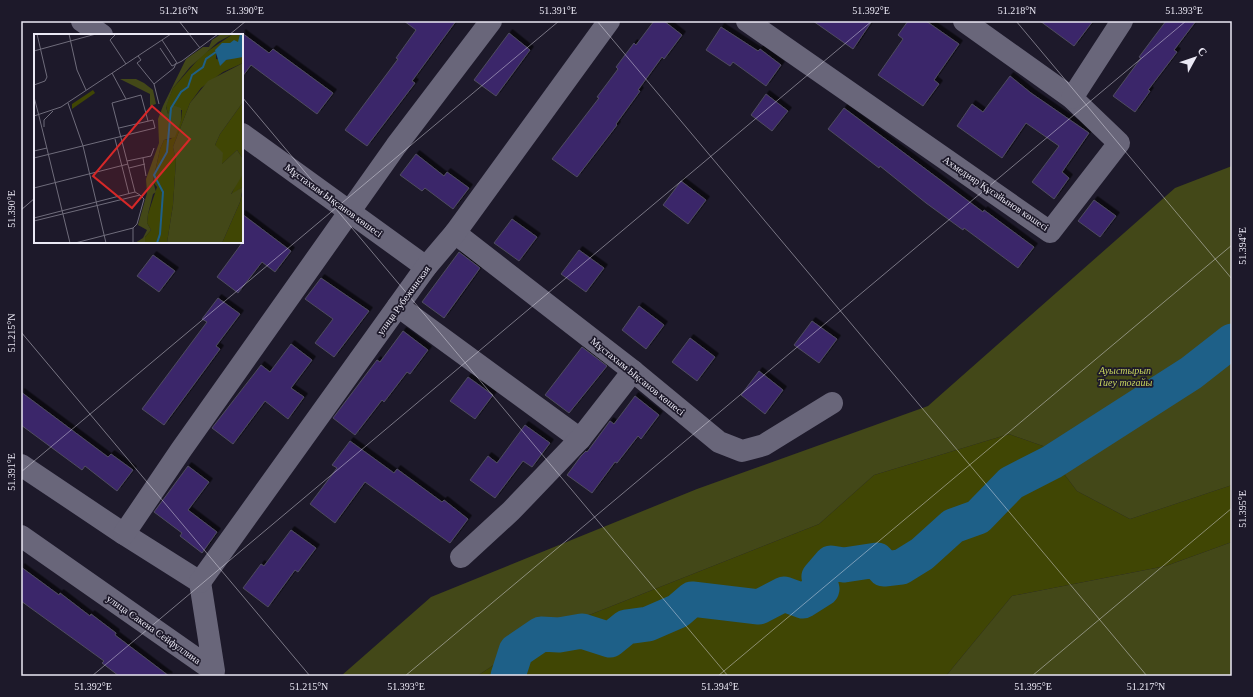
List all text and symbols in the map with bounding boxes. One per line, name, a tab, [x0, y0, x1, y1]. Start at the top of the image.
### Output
text: 51.216°N	[160, 5, 198, 16]
text: 51.390°E	[226, 5, 264, 16]
text: 51.391°E	[539, 5, 577, 16]
text: 51.392°E	[852, 5, 890, 16]
text: 51.218°N	[998, 5, 1036, 16]
text: 51.393°E	[1165, 5, 1203, 16]
inset map	[34, 34, 243, 243]
north arrow	[1175, 38, 1215, 78]
text: С	[1196, 45, 1210, 59]
street label: Ахмедияр Құсайынов көшесі	[941, 154, 1051, 233]
street label: Мұстахым Ықсанов көшесі	[283, 161, 385, 239]
text: 51.390°E	[6, 190, 17, 228]
text: 51.394°E	[1237, 227, 1248, 265]
street label: улица Рубежинская	[375, 263, 432, 337]
text: 51.215°N	[6, 314, 17, 352]
street label: Мұстахым Ықсанов көшесі	[589, 335, 687, 418]
park label: Ауыстырып Тиеу тоғайы	[1098, 365, 1153, 388]
text: 51.391°E	[6, 453, 17, 491]
text: 51.395°E	[1237, 490, 1248, 528]
street label: улица Сакена Сейфуллина	[105, 593, 203, 666]
text: 51.392°E	[74, 681, 112, 692]
text: 51.215°N	[290, 681, 328, 692]
text: 51.393°E	[387, 681, 425, 692]
text: 51.394°E	[701, 681, 739, 692]
text: 51.395°E	[1014, 681, 1052, 692]
text: 51.217°N	[1127, 681, 1165, 692]

